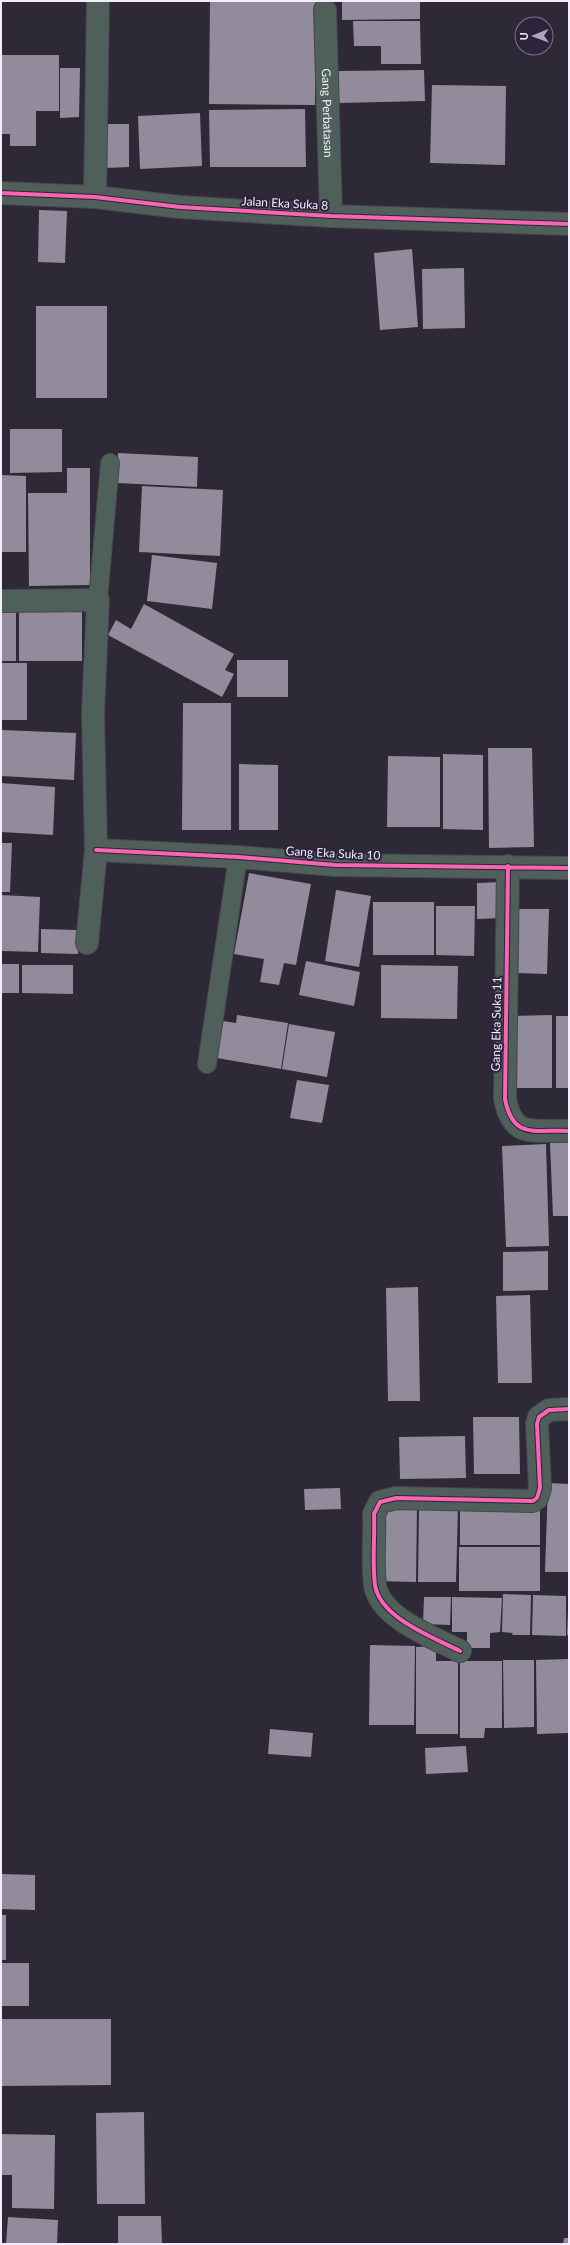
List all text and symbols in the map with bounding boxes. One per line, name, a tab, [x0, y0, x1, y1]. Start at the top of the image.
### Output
north arrow	[514, 16, 554, 56]
text: U	[517, 32, 530, 40]
street label: Gang Perbatasan	[319, 68, 337, 158]
street label: Jalan Eka Suka 8	[241, 193, 329, 213]
street label: Gang Eka Suka 10	[285, 843, 381, 863]
street label: Gang Eka Suka 11	[488, 976, 504, 1072]

